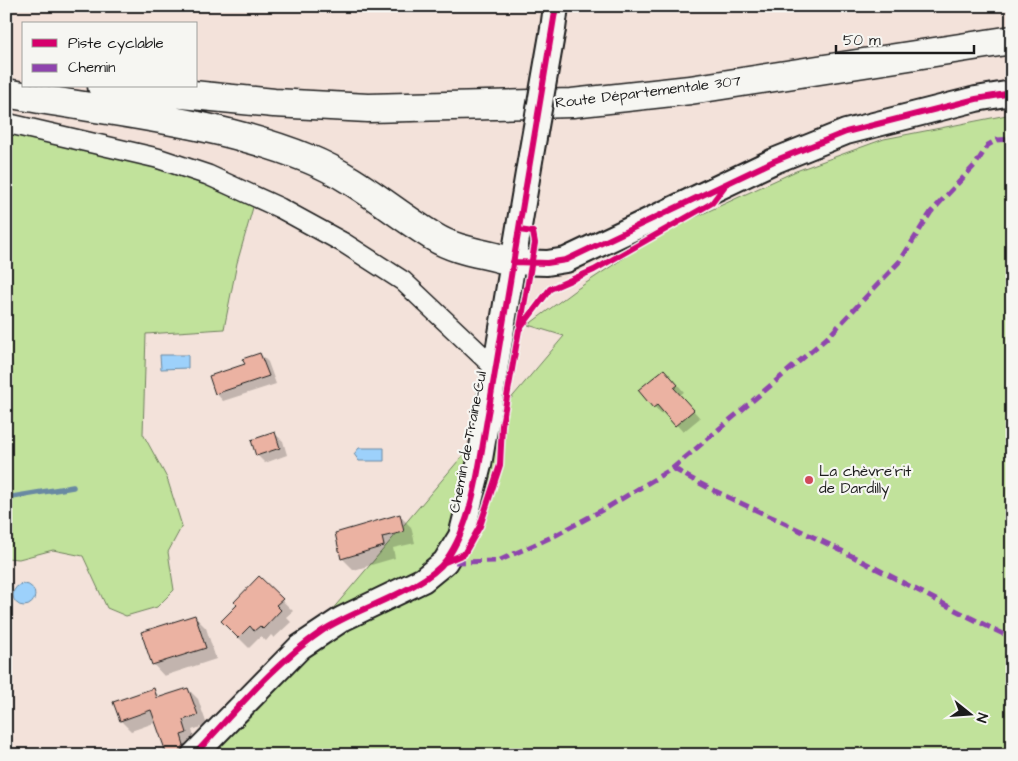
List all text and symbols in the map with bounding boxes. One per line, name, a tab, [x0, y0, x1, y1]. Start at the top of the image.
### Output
legend	[22, 22, 198, 88]
scale bar	[836, 22, 973, 54]
text: 50 m	[843, 30, 881, 51]
text: Piste cyclable	[68, 33, 164, 55]
text: Chemin	[68, 57, 116, 78]
street label: Route Départementale 307	[554, 70, 742, 114]
street label: Chemin de Traine-Cul	[444, 369, 492, 515]
place label: La chèvre'rit de Dardilly	[819, 461, 911, 500]
marker: La chèvre'rit de Dardilly	[803, 474, 815, 486]
north arrow	[946, 688, 996, 738]
text: N	[971, 710, 992, 725]

